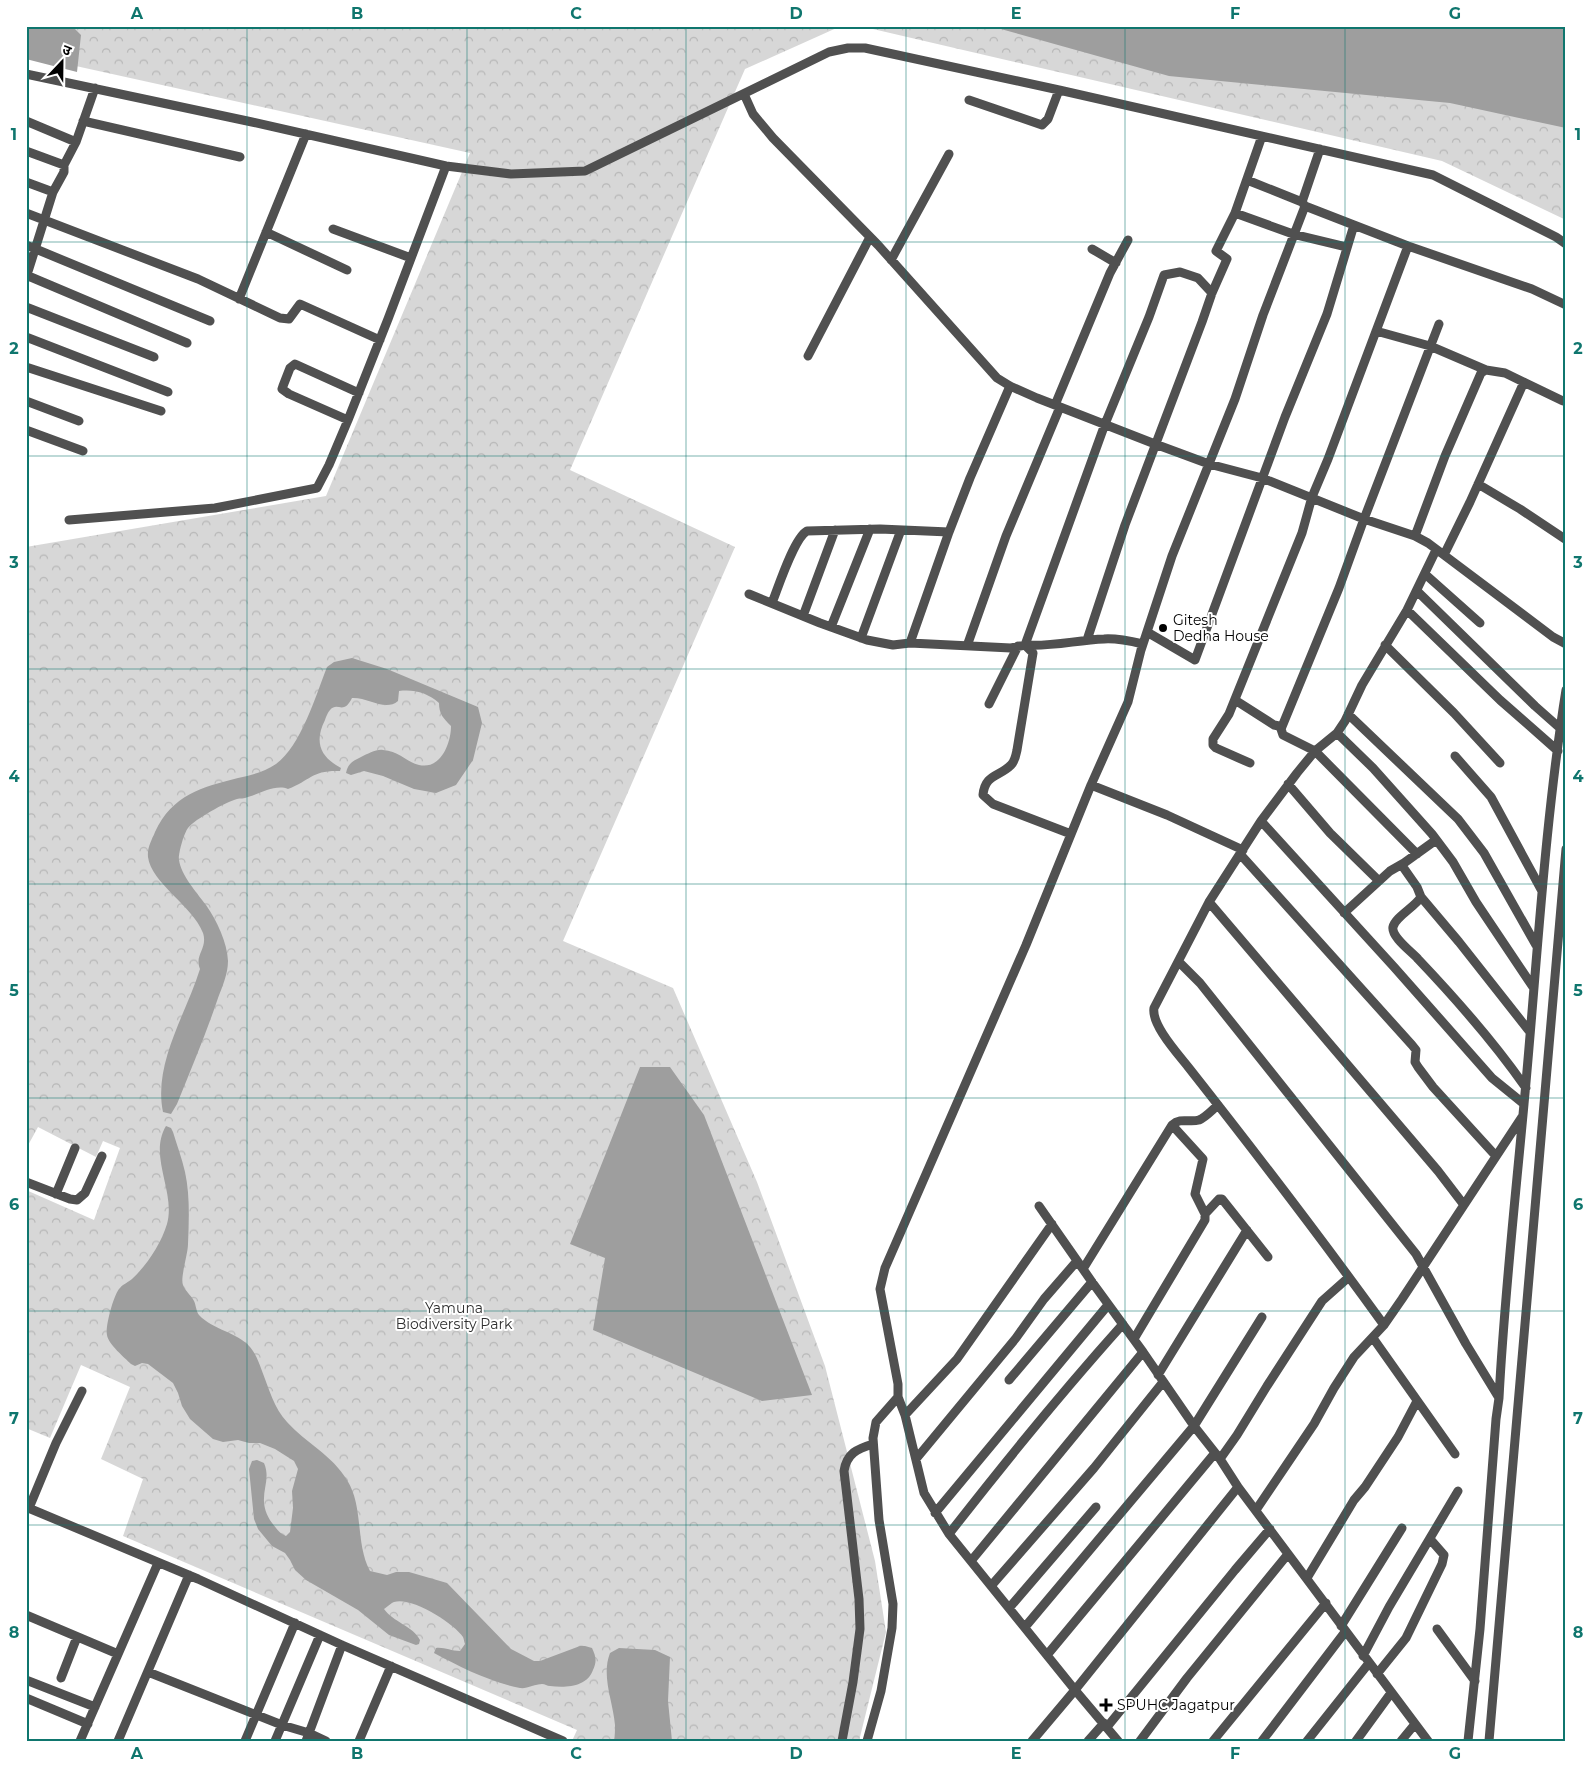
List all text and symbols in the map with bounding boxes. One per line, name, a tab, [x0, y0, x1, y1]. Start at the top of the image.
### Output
text: A	[130, 4, 144, 23]
text: B	[351, 4, 363, 23]
text: C	[570, 4, 582, 23]
text: D	[789, 4, 803, 23]
text: E	[1011, 4, 1021, 23]
text: F	[1230, 4, 1240, 23]
text: G	[1449, 4, 1461, 23]
north arrow	[38, 38, 88, 88]
text: उ	[60, 40, 75, 60]
text: 1	[11, 125, 17, 144]
text: 1	[1575, 125, 1581, 144]
text: 2	[9, 339, 19, 358]
text: 2	[1573, 339, 1583, 358]
text: 3	[8, 553, 19, 572]
text: 3	[1572, 553, 1583, 572]
place label: Gitesh Dedha House	[1173, 611, 1269, 645]
marker: Gitesh Dedha House	[1157, 622, 1169, 634]
text: 4	[8, 767, 20, 786]
text: 4	[1572, 767, 1584, 786]
text: 5	[9, 981, 19, 1000]
text: 5	[1573, 981, 1583, 1000]
text: 6	[9, 1195, 19, 1214]
text: 6	[1573, 1195, 1583, 1214]
park label: Yamuna Biodiversity Park	[396, 1299, 513, 1333]
text: 7	[9, 1409, 19, 1428]
text: 7	[1573, 1409, 1583, 1428]
text: 8	[9, 1623, 19, 1642]
text: 8	[1573, 1623, 1583, 1642]
place label: SPUHC Jagatpur	[1117, 1696, 1235, 1714]
marker: SPUHC Jagatpur	[1099, 1698, 1113, 1712]
text: A	[130, 1744, 144, 1763]
text: B	[351, 1744, 363, 1763]
text: C	[570, 1744, 582, 1763]
text: D	[789, 1744, 803, 1763]
text: E	[1011, 1744, 1021, 1763]
text: F	[1230, 1744, 1240, 1763]
text: G	[1449, 1744, 1461, 1763]

